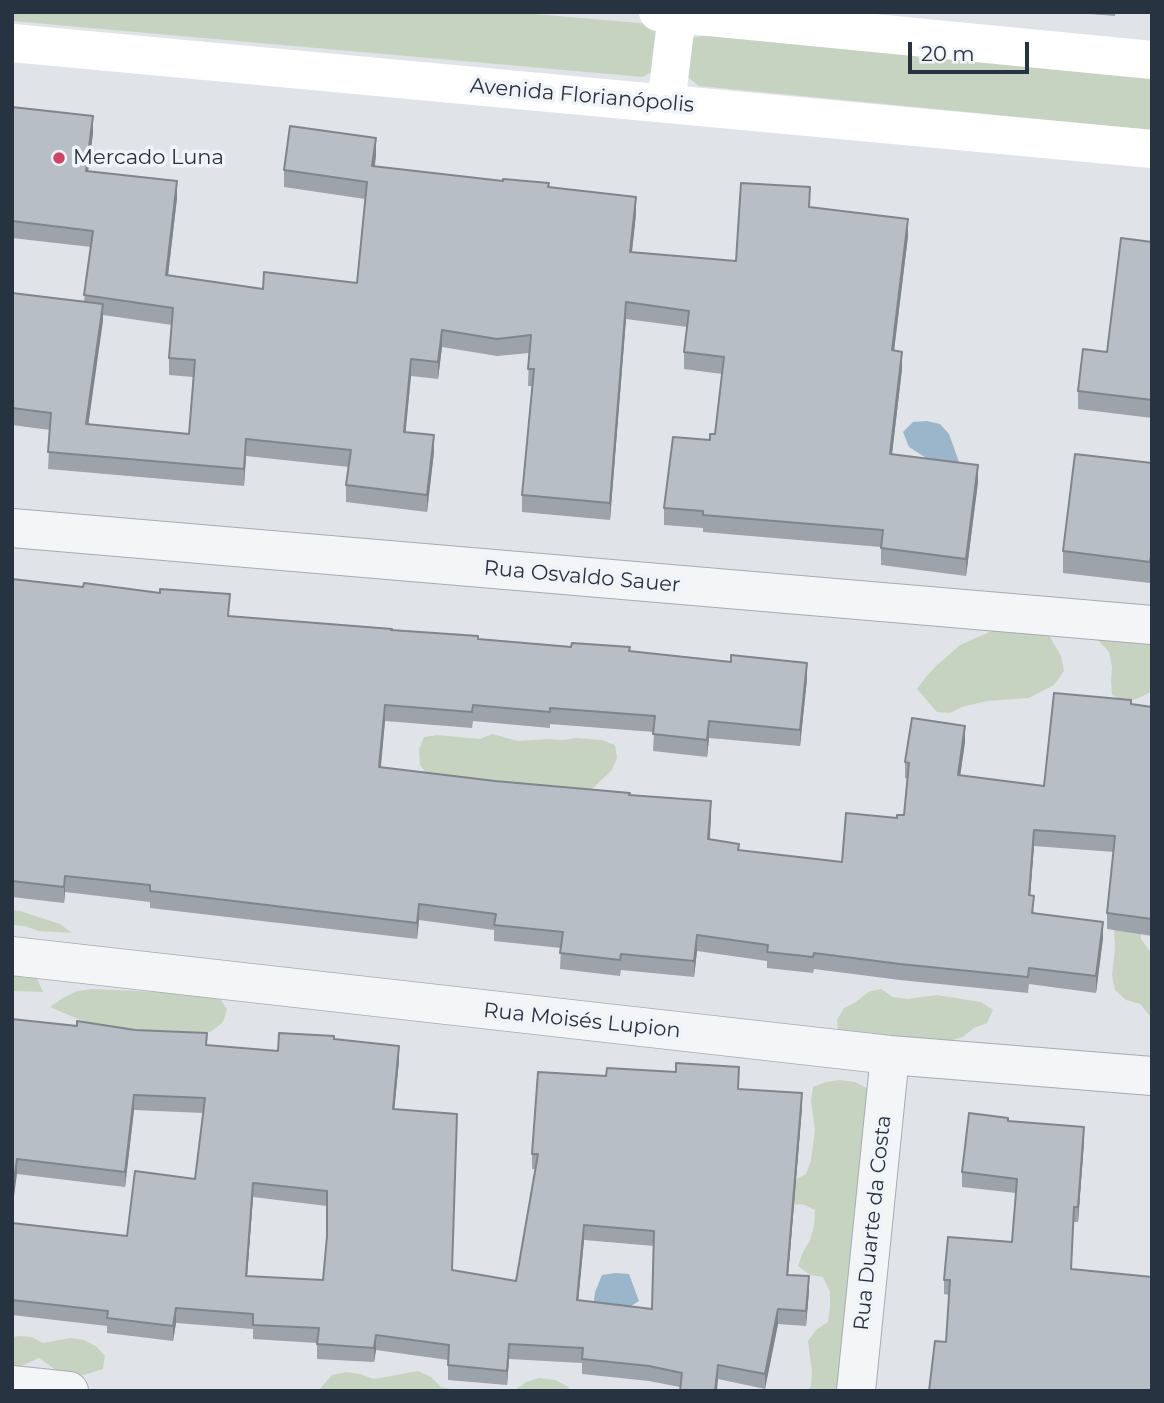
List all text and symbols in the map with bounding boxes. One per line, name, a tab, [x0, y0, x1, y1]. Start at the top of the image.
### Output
scale bar	[912, 28, 1033, 72]
text: 20 m	[921, 41, 975, 66]
street label: Avenida Florianópolis	[469, 74, 695, 118]
place label: Mercado Luna	[73, 145, 224, 171]
marker: Mercado Luna	[51, 150, 67, 166]
street label: Rua Osvaldo Sauer	[483, 556, 681, 598]
street label: Rua Moisés Lupion	[482, 998, 682, 1044]
street label: Rua Duarte da Costa	[849, 1114, 897, 1332]

